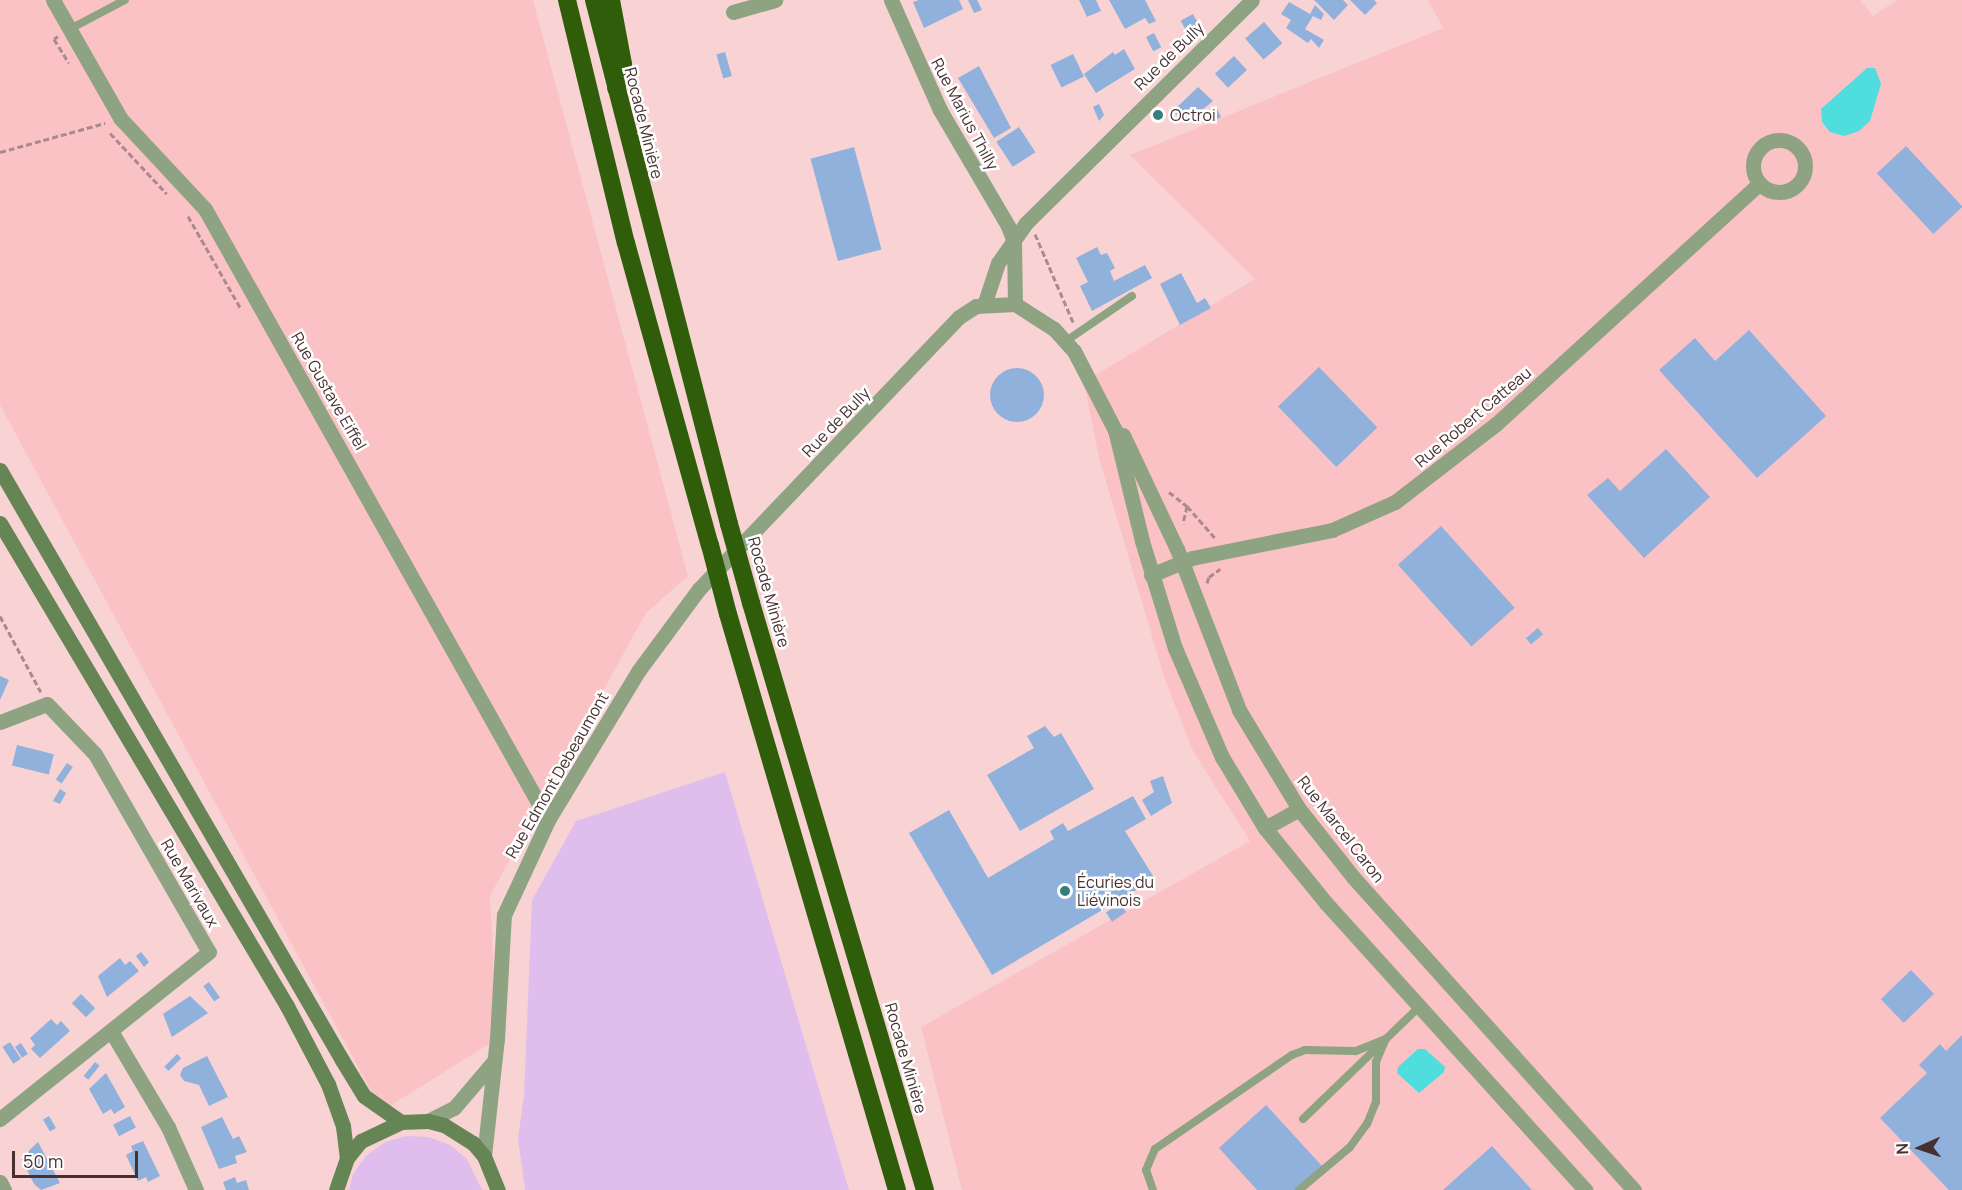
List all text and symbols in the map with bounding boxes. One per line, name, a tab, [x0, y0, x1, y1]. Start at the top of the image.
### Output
street label: Rue de Bully	[1130, 18, 1208, 94]
street label: Rue Marius Thilly	[927, 55, 1003, 173]
street label: Rocade Minière	[621, 65, 667, 181]
place label: Octroi	[1170, 105, 1216, 125]
marker: Octroi	[1151, 108, 1165, 122]
street label: Rue Gustave Eiffel	[287, 329, 371, 453]
street label: Rue Robert Catteau	[1411, 363, 1535, 471]
street label: Rue de Bully	[798, 383, 874, 461]
street label: Rocade Minière	[744, 535, 794, 649]
street label: Rue Edmont Debeaumont	[501, 688, 613, 862]
street label: Rue Marcel Caron	[1293, 772, 1389, 886]
street label: Rue Marivaux	[157, 836, 223, 930]
place label: Écuries du Liévinois	[1077, 872, 1154, 910]
marker: Écuries du Liévinois	[1058, 884, 1072, 898]
street label: Rocade Minière	[881, 1001, 931, 1115]
north arrow	[1890, 1118, 1950, 1178]
scale bar	[15, 1139, 141, 1177]
text: N	[1891, 1143, 1913, 1155]
text: 50 m	[23, 1149, 63, 1173]

